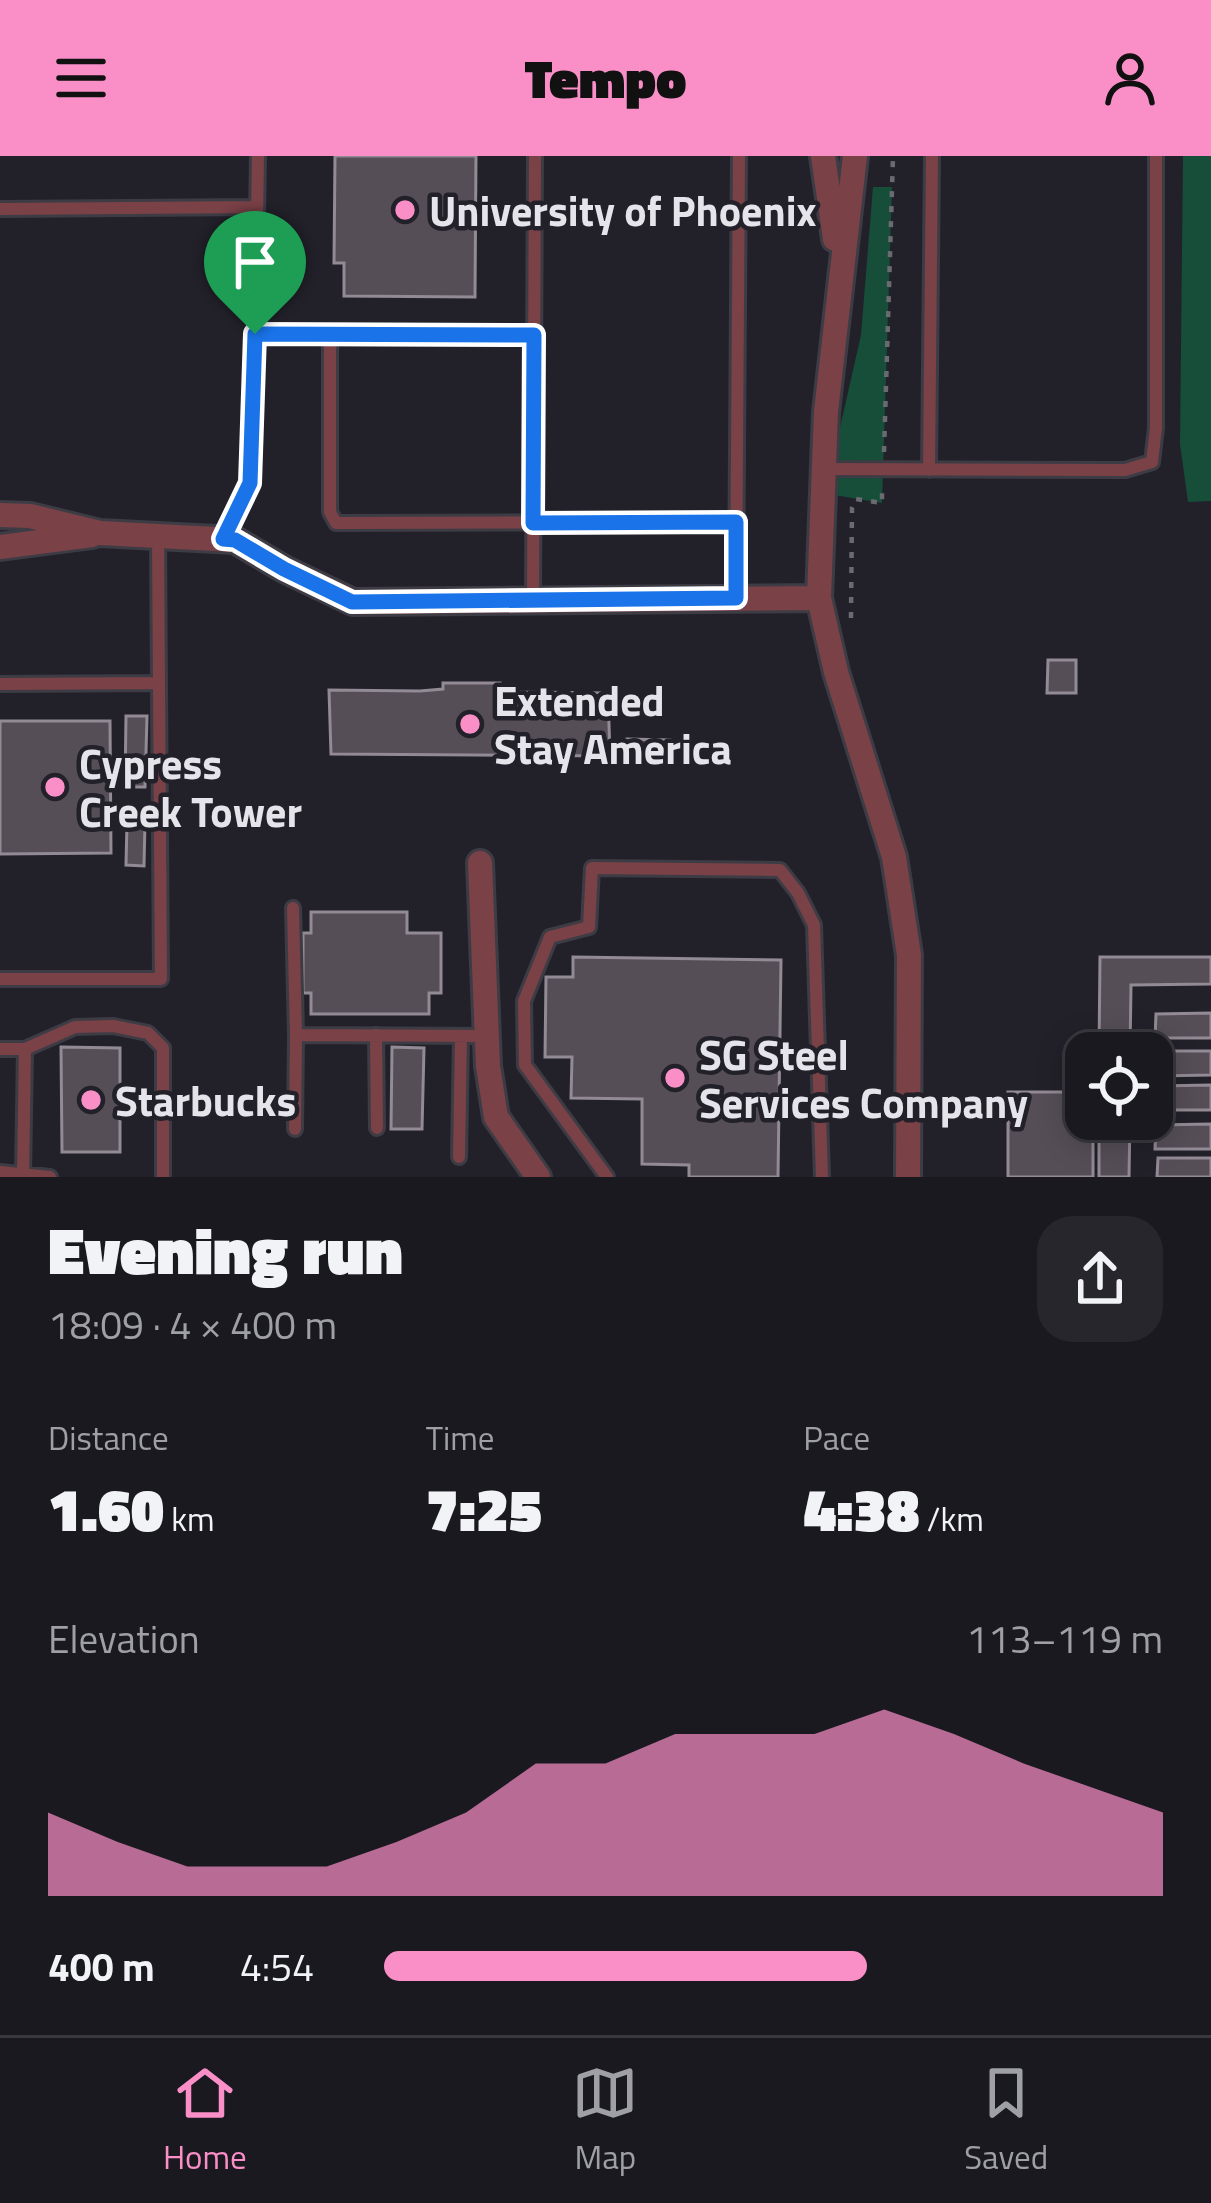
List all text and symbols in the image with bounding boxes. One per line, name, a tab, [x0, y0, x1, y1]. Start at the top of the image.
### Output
text: Tempo	[524, 37, 687, 119]
icon: menu	[48, 45, 114, 111]
icon: person	[1097, 45, 1163, 111]
place label: University of Phoenix	[429, 178, 817, 242]
marker: University of Phoenix	[392, 197, 418, 223]
pin	[204, 211, 306, 334]
icon: arrive	[222, 229, 288, 295]
place label: Extended Stay America	[494, 668, 732, 780]
marker: Extended Stay America	[457, 711, 483, 737]
place label: Cypress Creek Tower	[79, 731, 302, 843]
marker: Cypress Creek Tower	[42, 774, 68, 800]
place label: SG Steel Services Company	[699, 1022, 1028, 1134]
map controls	[1065, 1032, 1173, 1140]
button: locate	[1065, 1032, 1173, 1140]
marker: SG Steel Services Company	[662, 1065, 688, 1091]
place label: Starbucks	[115, 1068, 296, 1132]
marker: Starbucks	[78, 1087, 104, 1113]
text: Evening run	[48, 1199, 403, 1300]
button: share	[1037, 1216, 1163, 1342]
text: 18:09 · 4 × 400 m	[48, 1295, 337, 1354]
text: Distance	[48, 1413, 169, 1463]
text: Time	[426, 1413, 495, 1463]
text: Pace	[803, 1413, 870, 1463]
text: 1.60	[48, 1463, 164, 1554]
text: 7:25	[426, 1463, 542, 1554]
text: 4:38	[803, 1463, 920, 1554]
text: km	[164, 1494, 215, 1544]
text: /km	[920, 1494, 984, 1544]
text: Elevation	[48, 1609, 200, 1668]
text: 113–119 m	[966, 1609, 1163, 1668]
text: 400 m	[48, 1937, 155, 1996]
text: 4:54	[240, 1937, 314, 1996]
tab: Home	[163, 2060, 247, 2182]
tab: Map	[572, 2060, 638, 2182]
tab: Saved	[964, 2060, 1048, 2182]

